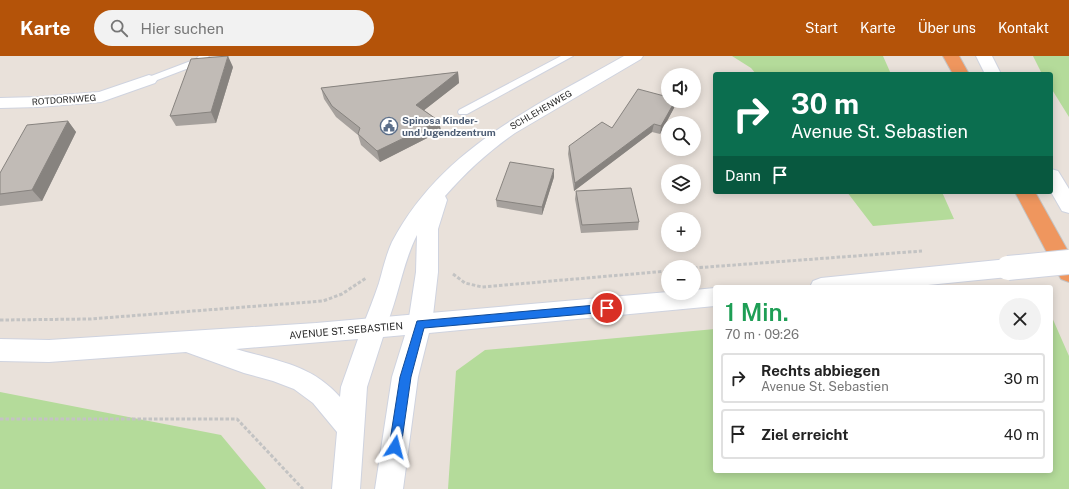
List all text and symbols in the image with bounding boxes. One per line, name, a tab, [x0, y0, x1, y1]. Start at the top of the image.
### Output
search box	[94, 10, 374, 46]
text: Karte	[20, 17, 70, 39]
icon: search	[108, 17, 130, 39]
text: Hier suchen	[140, 20, 224, 37]
text: Start	[805, 20, 838, 36]
text: Karte	[860, 20, 896, 36]
text: Über uns	[918, 20, 976, 36]
text: Kontakt	[998, 20, 1049, 36]
map controls	[661, 68, 701, 300]
button: sound	[661, 68, 701, 108]
street label: SCHLEHENWEG	[508, 87, 574, 132]
text: 30 m	[791, 87, 859, 120]
icon: right	[725, 88, 777, 140]
street label: ROTDORNWEG	[31, 92, 97, 107]
place label: Spinosa Kinder- und Jugendzentrum	[402, 114, 496, 138]
public building icon: Spinosa Kinder- und Jugendzentrum	[379, 116, 399, 136]
button: search	[661, 116, 701, 156]
text: Avenue St. Sebastien	[791, 121, 968, 142]
button: layers	[661, 164, 701, 204]
icon: arrive	[769, 164, 791, 186]
text: Dann	[725, 167, 761, 184]
button: +	[661, 212, 701, 252]
button: −	[661, 260, 701, 300]
pin	[590, 291, 624, 325]
icon: arrive	[596, 297, 618, 319]
text: 1 Min.	[725, 298, 789, 326]
button: close	[999, 298, 1041, 340]
street label: AVENUE ST. SEBASTIEN	[289, 319, 403, 341]
text: 70 m · 09:26	[725, 327, 799, 342]
text: Rechts abbiegen	[761, 362, 880, 379]
icon: right	[727, 367, 749, 389]
text: 30 m	[1004, 370, 1039, 387]
text: Avenue St. Sebastien	[761, 379, 889, 394]
icon: arrive	[727, 423, 749, 445]
position arrow	[374, 426, 416, 468]
text: Ziel erreicht	[761, 426, 848, 443]
text: 40 m	[1004, 426, 1039, 443]

